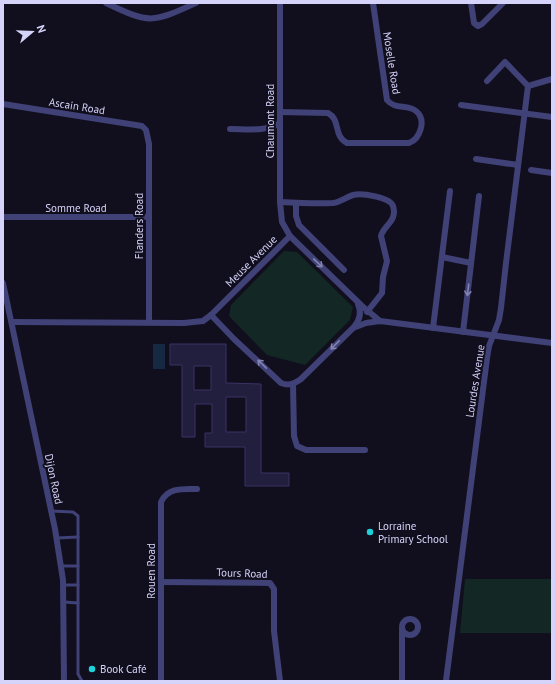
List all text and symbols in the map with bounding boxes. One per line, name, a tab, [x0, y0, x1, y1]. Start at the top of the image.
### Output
north arrow	[12, 12, 52, 52]
text: N	[34, 23, 49, 34]
street label: Moselle Road	[380, 31, 404, 95]
street label: Chaumont Road	[263, 84, 277, 158]
street label: Ascain Road	[48, 95, 106, 117]
street label: Flanders Road	[132, 193, 146, 259]
street label: Somme Road	[45, 201, 107, 215]
street label: Meuse Avenue	[222, 232, 280, 290]
one-way arrow	[313, 258, 323, 268]
one-way arrow	[464, 283, 472, 296]
one-way arrow	[330, 340, 340, 350]
street label: Lourdes Avenue	[462, 343, 488, 418]
one-way arrow	[257, 360, 267, 369]
street label: Dijon Road	[42, 452, 66, 506]
place label: Lorraine Primary School	[378, 519, 449, 546]
marker: Lorraine Primary School	[365, 527, 375, 537]
street label: Rouen Road	[144, 543, 158, 599]
street label: Tours Road	[216, 565, 268, 581]
place label: Book Café	[100, 662, 147, 676]
marker: Book Café	[87, 664, 97, 674]

